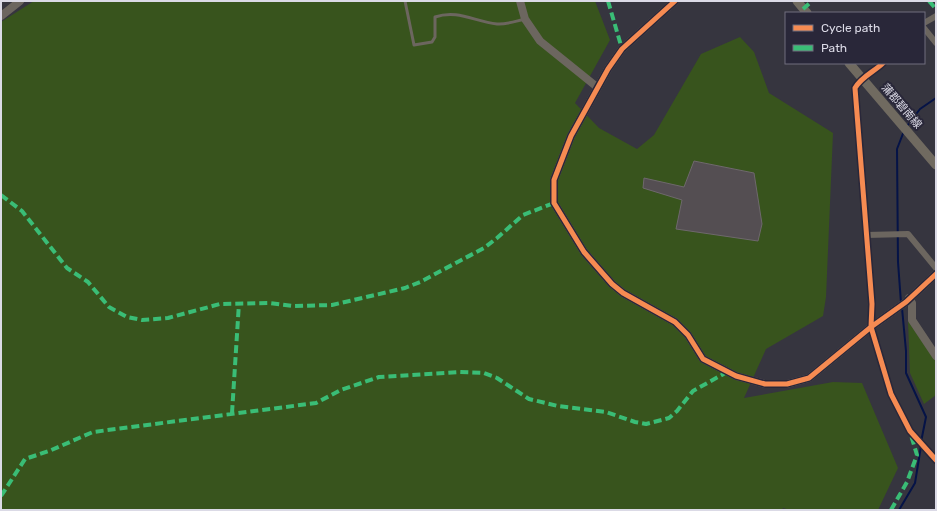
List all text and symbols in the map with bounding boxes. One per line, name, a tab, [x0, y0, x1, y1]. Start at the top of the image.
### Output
legend	[785, 12, 925, 64]
text: Cycle path	[821, 21, 880, 35]
text: Path	[821, 41, 847, 55]
street label: 蒲郡碧南線	[879, 81, 925, 131]

